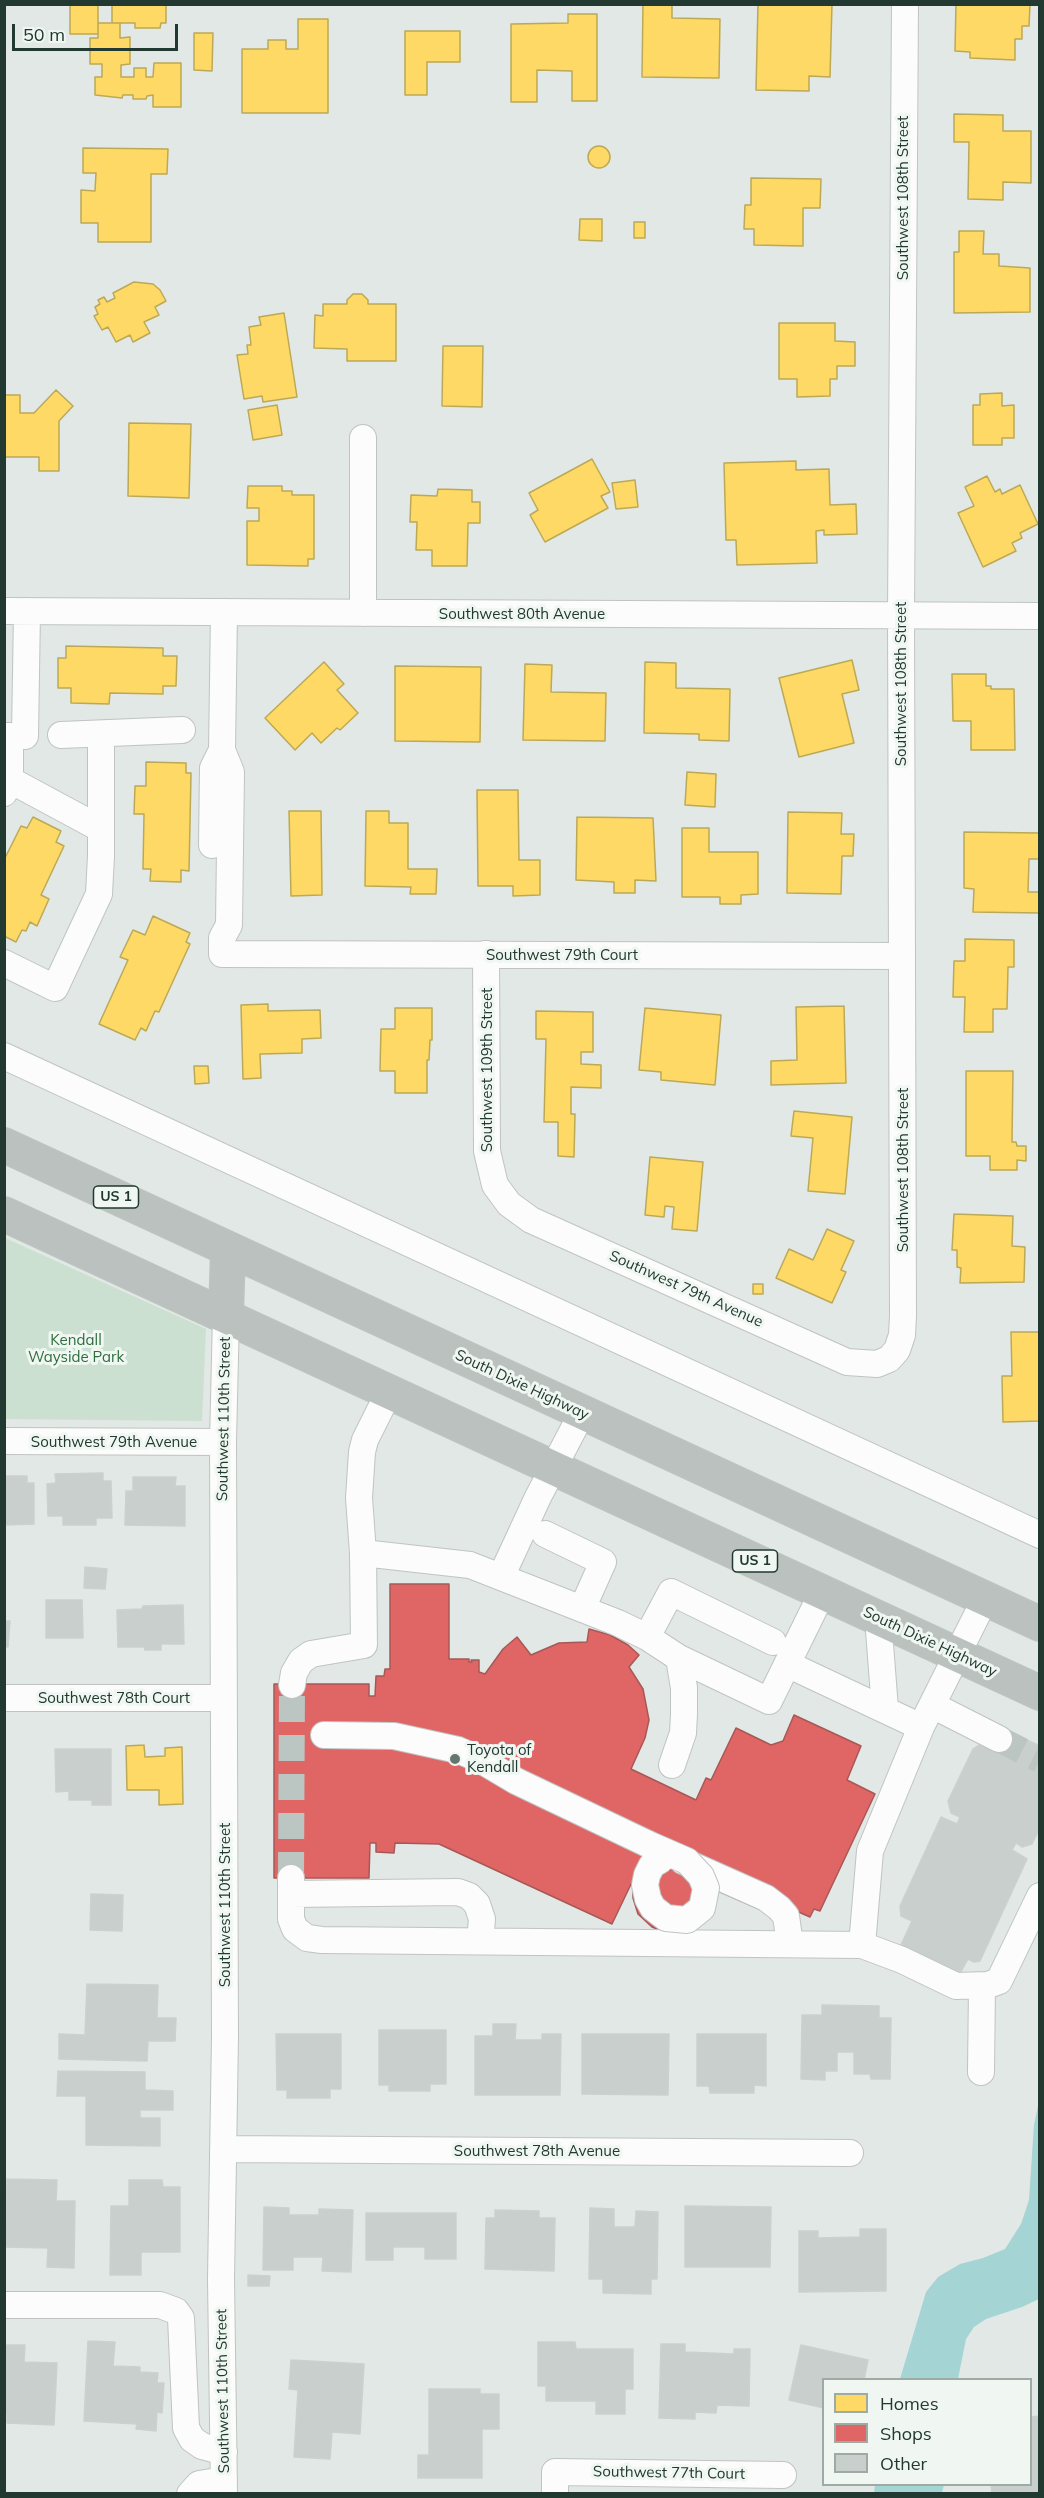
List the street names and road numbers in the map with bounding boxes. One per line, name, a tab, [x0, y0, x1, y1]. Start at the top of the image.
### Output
street label: Southwest 108th Street	[894, 116, 912, 280]
street label: Southwest 108th Street	[892, 602, 910, 766]
street label: Southwest 80th Avenue	[439, 605, 605, 623]
street label: Southwest 79th Court	[486, 946, 638, 964]
street label: Southwest 109th Street	[478, 988, 496, 1152]
street label: Southwest 108th Street	[894, 1088, 912, 1252]
road number: US 1	[94, 1186, 138, 1208]
street label: Southwest 79th Avenue	[606, 1247, 766, 1331]
street label: Southwest 110th Street	[214, 1337, 234, 1501]
street label: South Dixie Highway	[452, 1346, 592, 1424]
street label: Southwest 79th Avenue	[31, 1433, 197, 1451]
road number: US 1	[732, 1550, 777, 1572]
street label: South Dixie Highway	[860, 1603, 1000, 1681]
street label: Southwest 78th Court	[38, 1689, 190, 1707]
street label: Southwest 110th Street	[216, 1823, 234, 1987]
street label: Southwest 78th Avenue	[454, 2142, 620, 2160]
street label: Southwest 110th Street	[213, 2309, 233, 2473]
street label: Southwest 77th Court	[593, 2463, 745, 2483]

